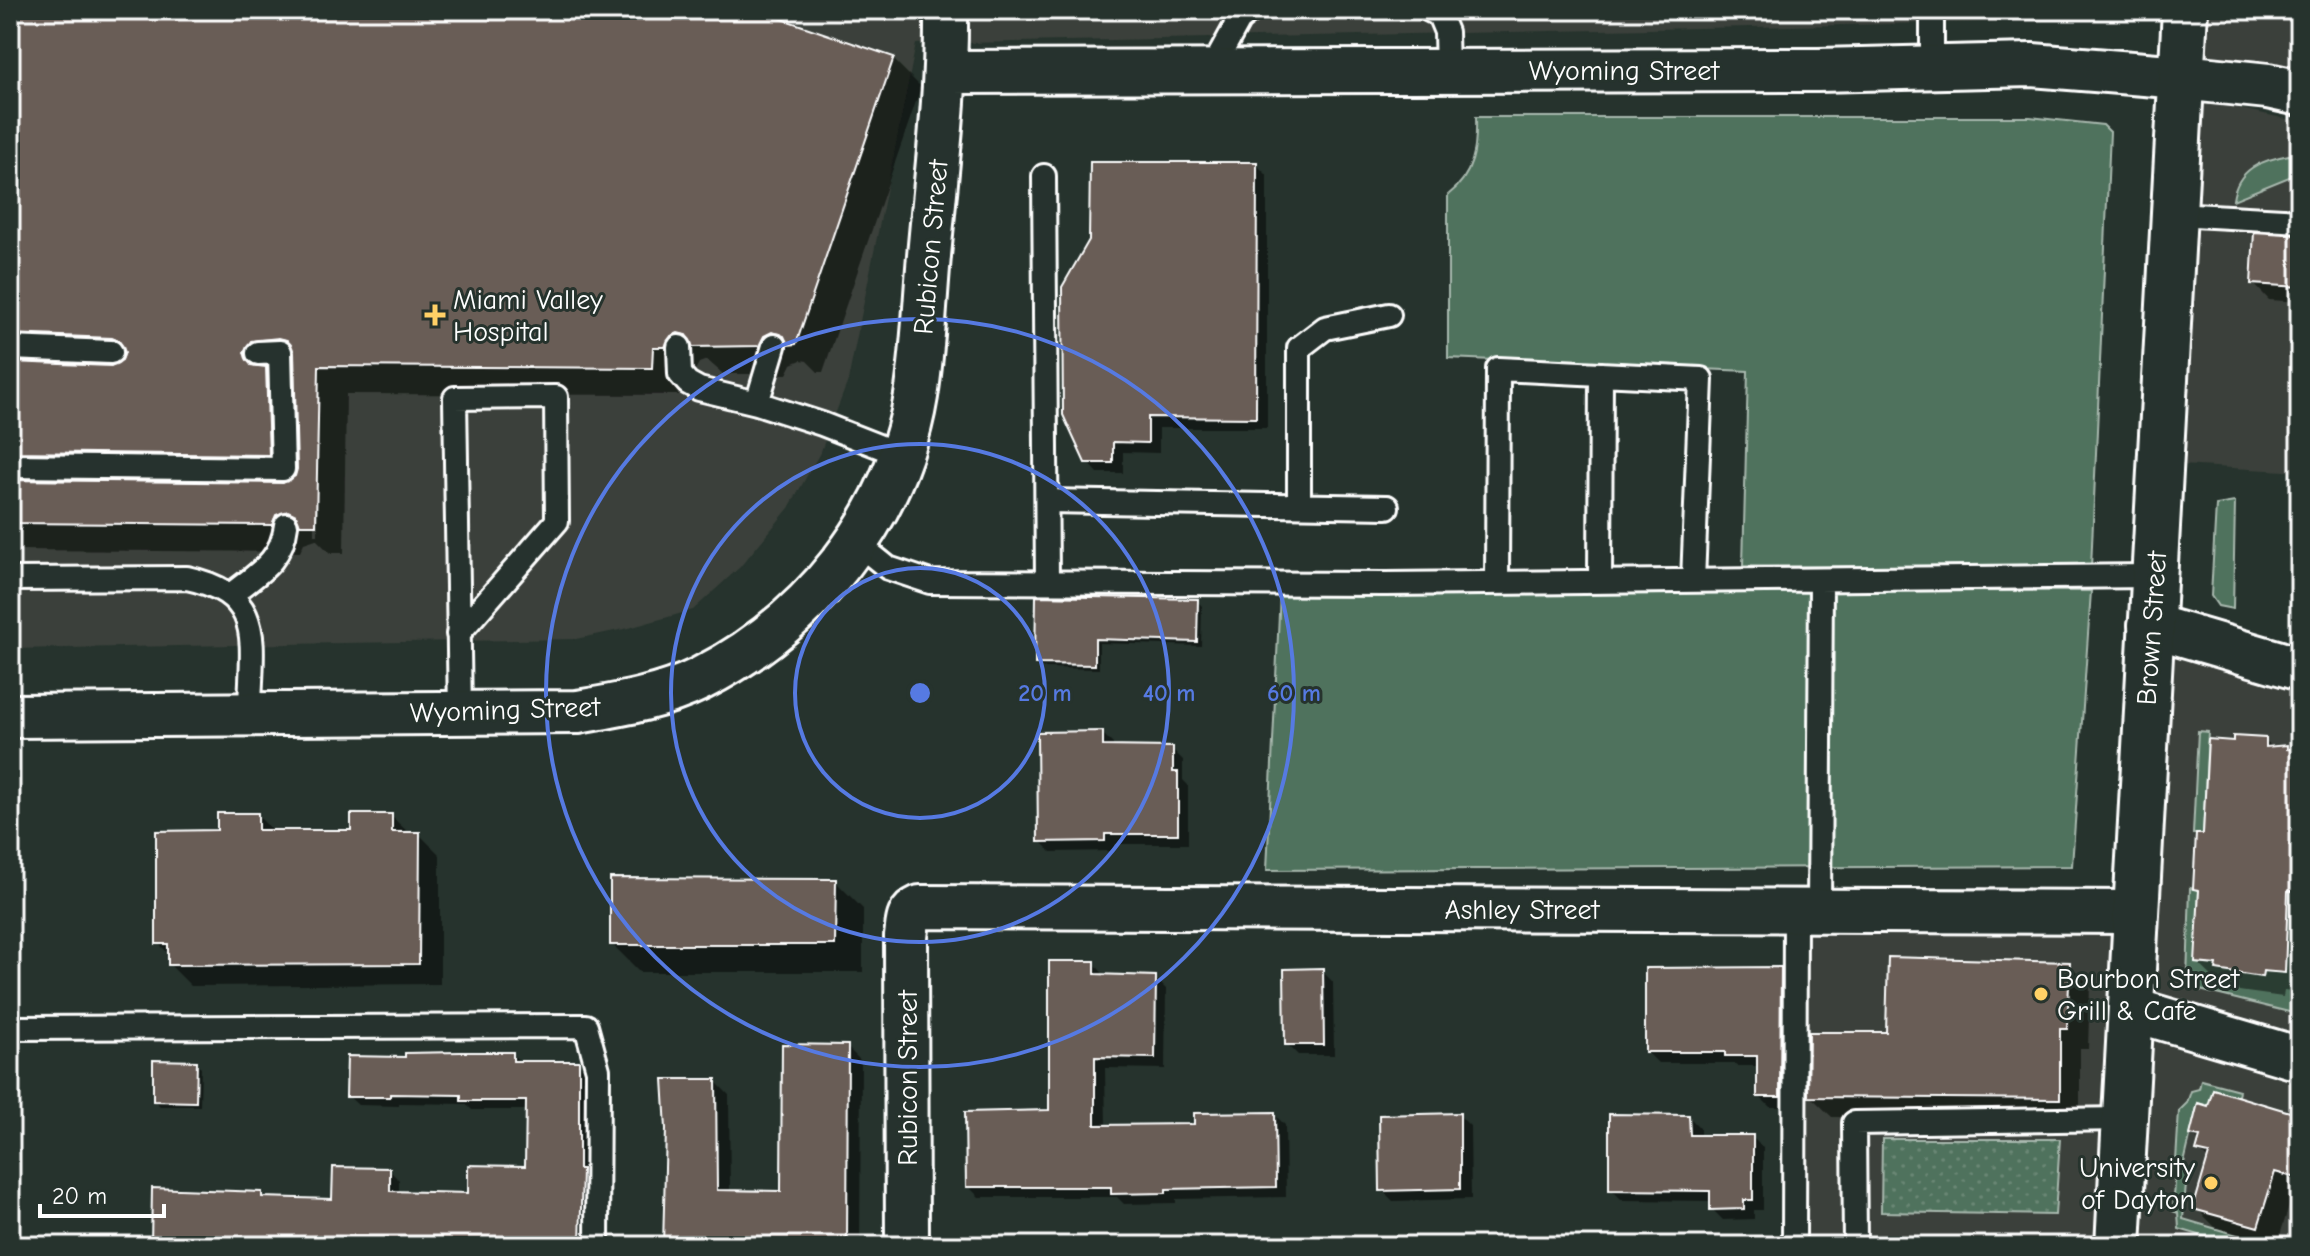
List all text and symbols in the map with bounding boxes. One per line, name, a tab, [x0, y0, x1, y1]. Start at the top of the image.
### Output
street label: Wyoming Street	[1529, 55, 1720, 87]
street label: Rubicon Street	[907, 157, 955, 336]
place label: Miami Valley Hospital	[453, 284, 603, 348]
marker: Miami Valley Hospital	[424, 304, 446, 326]
street label: Brown Street	[2131, 549, 2173, 706]
centre of rings	[906, 679, 934, 707]
text: 20 m	[1018, 679, 1072, 707]
text: 40 m	[1143, 679, 1195, 707]
text: 60 m	[1267, 679, 1321, 707]
street label: Wyoming Street	[409, 691, 602, 729]
street label: Ashley Street	[1444, 894, 1601, 926]
place label: Bourbon Street Grill & Cafe	[2057, 963, 2240, 1027]
marker: Bourbon Street Grill & Cafe	[2032, 985, 2050, 1003]
street label: Rubicon Street	[892, 989, 924, 1166]
place label: University of Dayton	[2079, 1152, 2195, 1216]
scale bar	[40, 1168, 164, 1218]
marker: University of Dayton	[2202, 1174, 2220, 1192]
text: 20 m	[52, 1182, 107, 1210]

